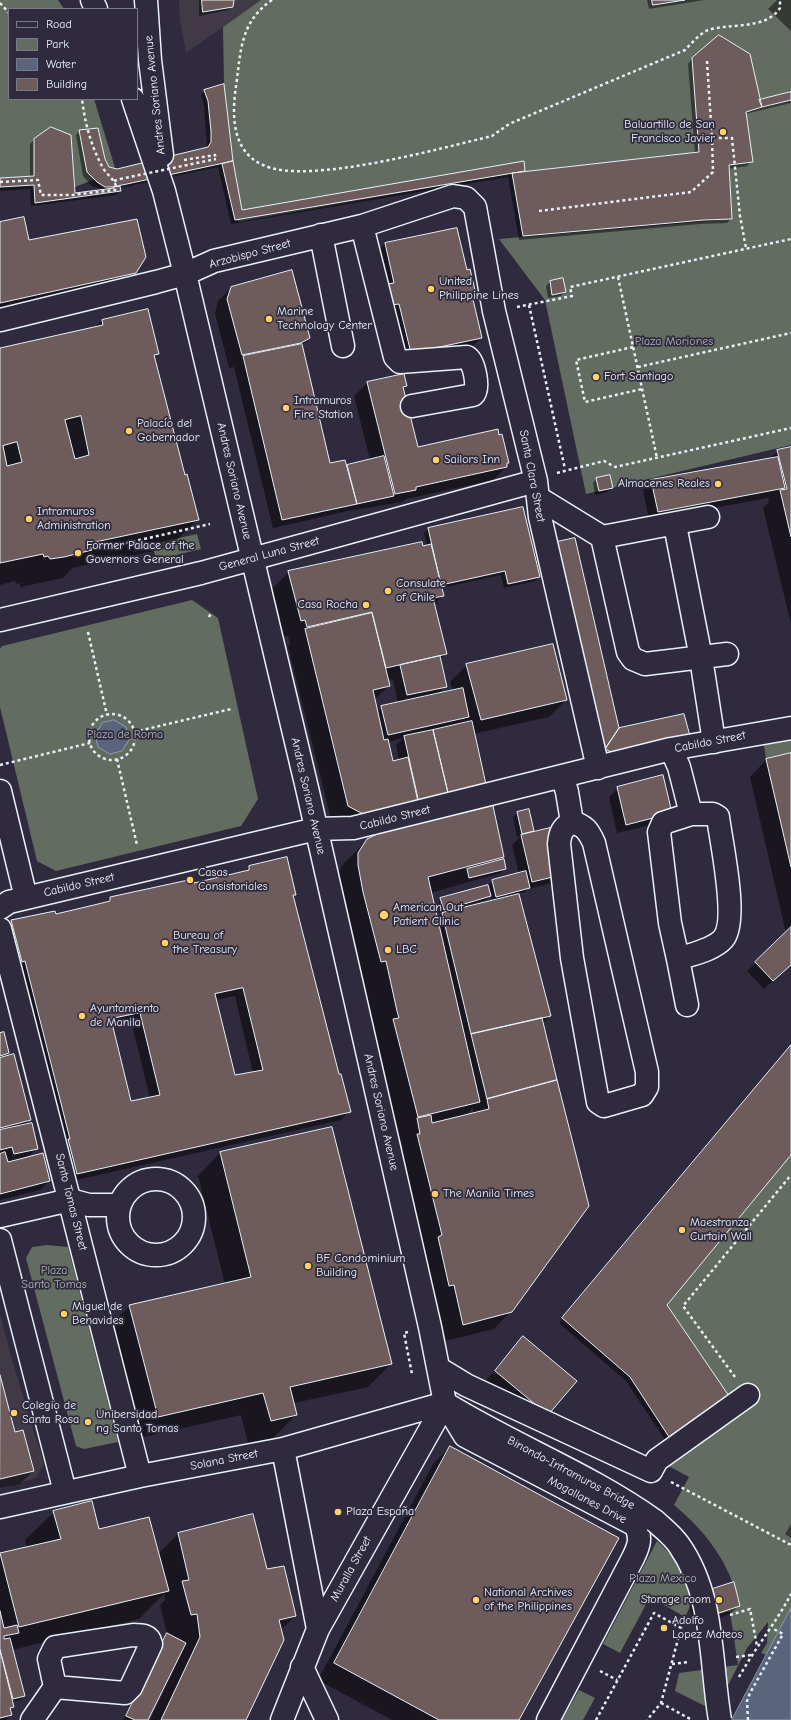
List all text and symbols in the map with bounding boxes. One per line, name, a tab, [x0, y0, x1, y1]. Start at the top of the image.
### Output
legend	[8, 8, 138, 100]
text: Road	[46, 17, 72, 31]
street label: Andres Soriano Avenue	[142, 35, 168, 155]
text: Park	[46, 37, 69, 51]
text: Water	[46, 57, 76, 71]
text: Building	[46, 77, 87, 91]
place label: Baluartillo de San Francisco Javier	[624, 118, 715, 146]
marker: Baluartillo de San Francisco Javier	[718, 127, 728, 137]
street label: Arzobispo Street	[208, 236, 292, 272]
place label: United Philippine Lines	[439, 275, 519, 303]
marker: United Philippine Lines	[426, 284, 436, 294]
place label: Marine Technology Center	[277, 305, 372, 333]
marker: Marine Technology Center	[264, 314, 274, 324]
park label: Plaza Moriones	[635, 335, 713, 349]
place label: Fort Santiago	[604, 370, 673, 384]
marker: Fort Santiago	[591, 372, 601, 382]
place label: Intramuros Fire Station	[294, 394, 353, 422]
marker: Intramuros Fire Station	[281, 403, 291, 413]
place label: Palacío del Gobernador	[137, 417, 199, 445]
street label: Andres Soriano Avenue	[214, 421, 254, 541]
marker: Palacío del Gobernador	[124, 426, 134, 436]
street label: Santa Clara Street	[516, 429, 548, 523]
place label: Sailors Inn	[444, 453, 500, 467]
marker: Sailors Inn	[431, 455, 441, 465]
place label: Almacenes Reales	[618, 477, 710, 491]
marker: Almacenes Reales	[713, 479, 723, 489]
place label: Intramuros Administration	[37, 505, 111, 533]
marker: Intramuros Administration	[24, 514, 34, 524]
street label: General Luna Street	[217, 534, 321, 574]
place label: Former Palace of the Governors General	[86, 539, 195, 567]
marker: Former Palace of the Governors General	[73, 548, 83, 558]
place label: Consulate of Chile	[396, 577, 445, 605]
marker: Consulate of Chile	[383, 586, 393, 596]
place label: Casa Rocha	[298, 598, 358, 612]
marker: Casa Rocha	[361, 600, 371, 610]
park label: Plaza de Roma	[87, 728, 163, 742]
street label: Cabildo Street	[673, 728, 747, 756]
street label: Andres Soriano Avenue	[288, 736, 328, 856]
street label: Cabildo Street	[358, 802, 432, 834]
place label: Casas Consistoriales	[198, 866, 268, 894]
street label: Cabildo Street	[42, 870, 116, 900]
marker: Casas Consistoriales	[185, 875, 195, 885]
place label: American Out Patient Clinic	[393, 901, 463, 929]
marker: American Out Patient Clinic	[378, 909, 390, 921]
place label: Bureau of the Treasury	[173, 929, 237, 957]
marker: Bureau of the Treasury	[160, 938, 170, 948]
place label: LBC	[396, 943, 417, 957]
marker: LBC	[383, 945, 393, 955]
place label: Ayuntamiento de Manila	[90, 1002, 159, 1030]
marker: Ayuntamiento de Manila	[77, 1011, 87, 1021]
street label: Andres Soriano Avenue	[361, 1052, 401, 1172]
street label: Santo Tomas Street	[52, 1152, 90, 1252]
place label: The Manila Times	[443, 1187, 534, 1201]
marker: The Manila Times	[430, 1189, 440, 1199]
place label: Maestranza Curtain Wall	[690, 1216, 752, 1244]
marker: Maestranza Curtain Wall	[677, 1225, 687, 1235]
place label: BF Condominium Building	[316, 1252, 405, 1280]
marker: BF Condominium Building	[303, 1261, 313, 1271]
park label: Plaza Santo Tomas	[21, 1264, 87, 1292]
place label: Miguel de Benavides	[72, 1300, 123, 1328]
marker: Miguel de Benavides	[59, 1309, 69, 1319]
place label: Colegio de Santa Rosa	[22, 1399, 79, 1427]
marker: Colegio de Santa Rosa	[9, 1408, 19, 1418]
place label: Unibersidad ng Santo Tomas	[96, 1408, 178, 1436]
marker: Unibersidad ng Santo Tomas	[83, 1417, 93, 1427]
street label: Binondo-Intramuros Bridge	[505, 1433, 637, 1513]
street label: Solana Street	[189, 1446, 259, 1474]
street label: Magallanes Drive	[545, 1473, 629, 1527]
place label: Plaza España	[346, 1505, 414, 1519]
marker: Plaza España	[333, 1507, 343, 1517]
street label: Muralla Street	[327, 1534, 375, 1604]
park label: Plaza Mexico	[629, 1572, 697, 1586]
place label: National Archives of the Philippines	[484, 1586, 572, 1614]
place label: Storage room	[641, 1593, 711, 1607]
marker: National Archives of the Philippines	[471, 1595, 481, 1605]
marker: Storage room	[714, 1595, 724, 1605]
place label: Adolfo Lopez Mateos	[672, 1614, 742, 1642]
marker: Adolfo Lopez Mateos	[659, 1623, 669, 1633]

